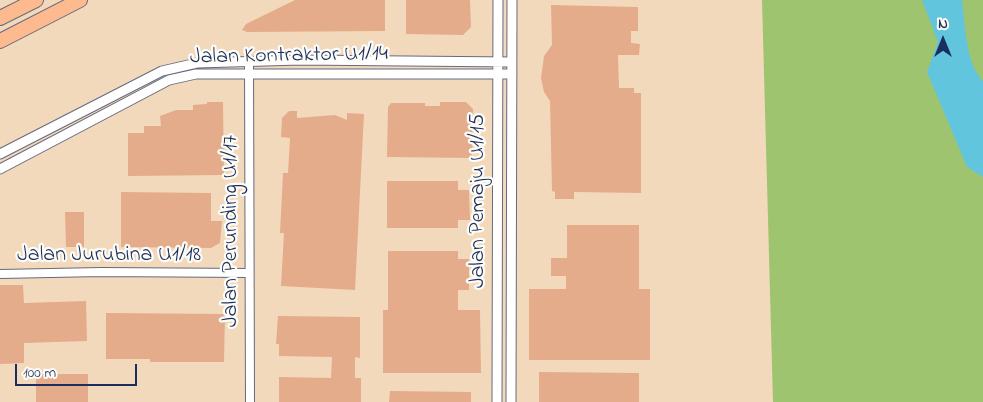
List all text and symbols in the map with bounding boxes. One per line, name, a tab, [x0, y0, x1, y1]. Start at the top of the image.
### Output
text: N	[938, 14, 948, 35]
north arrow	[918, 15, 968, 65]
street label: Jalan Kontraktor U1/14	[190, 42, 388, 72]
street label: Jalan Pemaju U1/15	[466, 114, 492, 288]
street label: Jalan Perunding U1/17	[219, 135, 245, 327]
street label: Jalan Jurubina U1/18	[17, 243, 201, 269]
scale bar	[18, 354, 140, 386]
text: 100 m	[23, 362, 56, 384]

